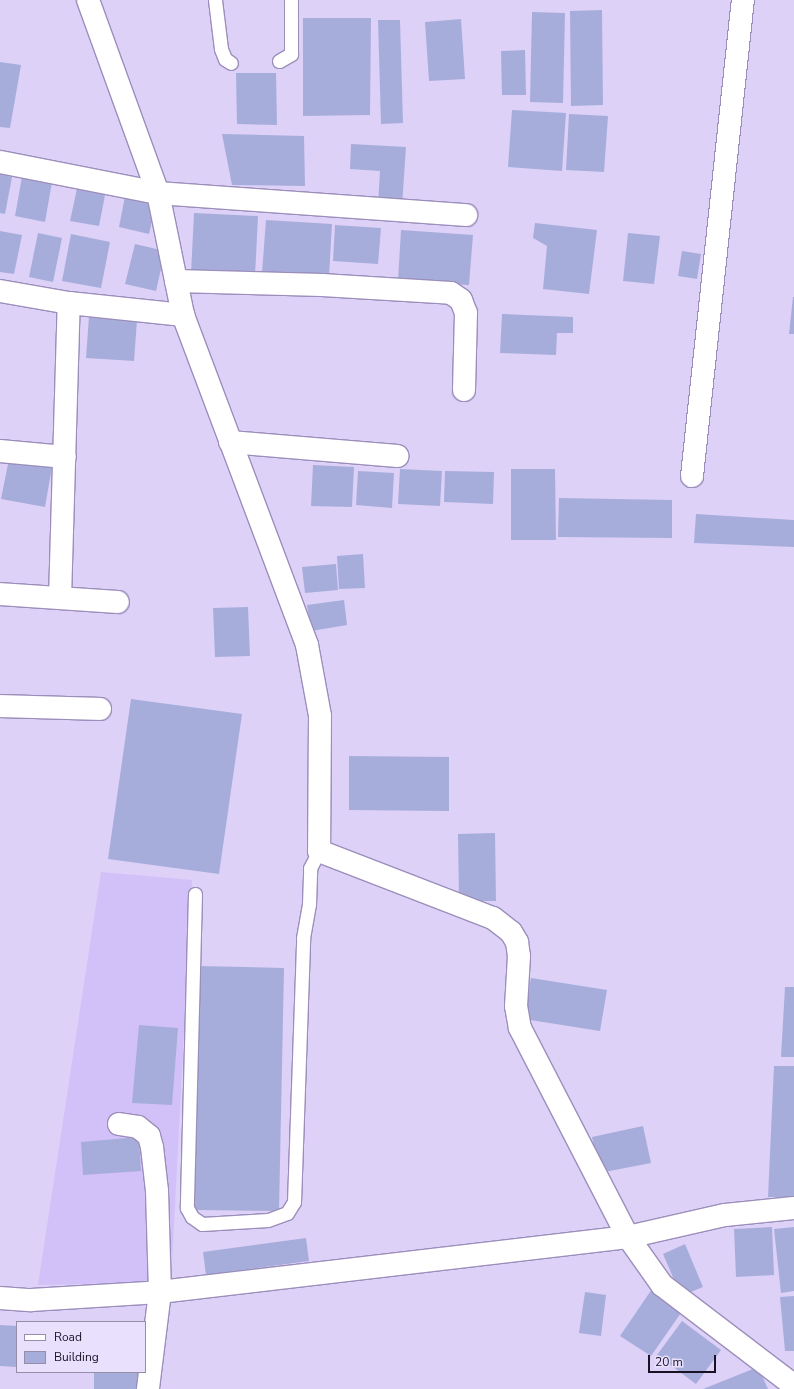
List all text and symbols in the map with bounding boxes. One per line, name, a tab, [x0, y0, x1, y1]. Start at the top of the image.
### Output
legend	[16, 1321, 146, 1373]
text: Road	[54, 1329, 82, 1345]
scale bar	[650, 1347, 718, 1373]
text: Building	[54, 1349, 99, 1365]
text: 20 m	[655, 1354, 683, 1370]

